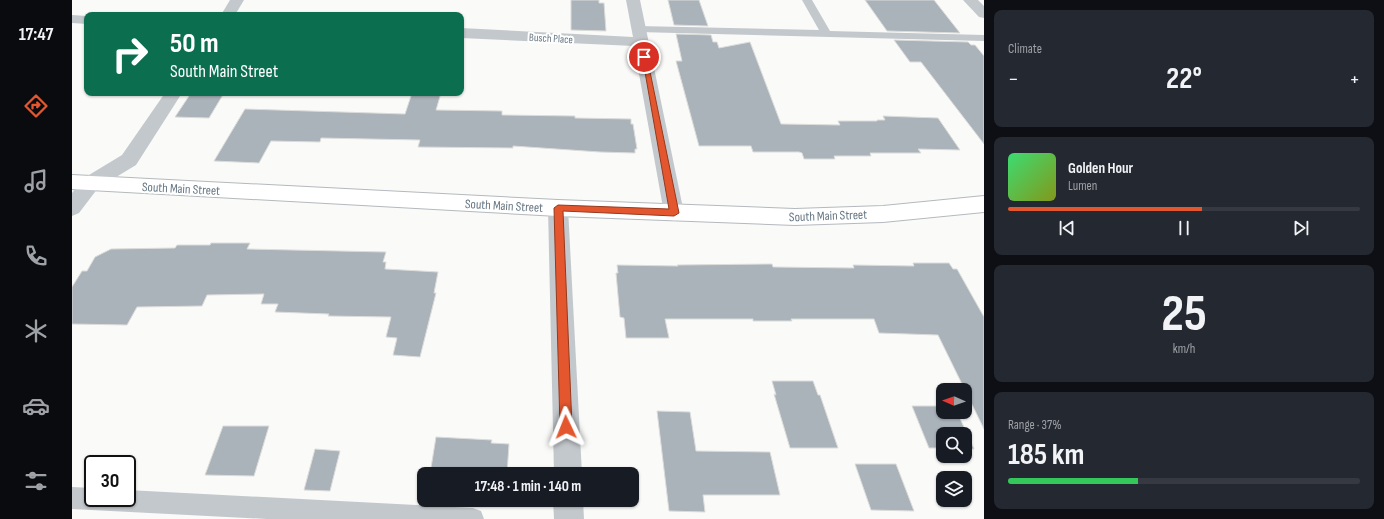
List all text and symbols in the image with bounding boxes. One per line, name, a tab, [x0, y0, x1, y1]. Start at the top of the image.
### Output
text: 17:47	[19, 24, 53, 45]
text: 50 m	[170, 27, 219, 60]
icon: right	[104, 28, 156, 80]
street label: Busch Place	[529, 31, 573, 46]
pin	[627, 40, 661, 74]
text: Climate	[1008, 41, 1042, 57]
icon: arrive	[633, 46, 655, 68]
text: South Main Street	[170, 61, 278, 82]
text: 22°	[1166, 61, 1202, 97]
text: −	[1008, 66, 1019, 93]
text: +	[1349, 66, 1360, 93]
icon: directions	[22, 92, 50, 120]
text: Golden Hour	[1068, 159, 1133, 178]
icon: music	[22, 167, 50, 195]
text: Lumen	[1068, 178, 1097, 194]
street label: South Main Street	[141, 179, 220, 199]
street label: South Main Street	[464, 196, 543, 216]
street label: South Main Street	[789, 207, 867, 225]
icon: previous	[1056, 217, 1078, 239]
icon: pause	[1173, 217, 1195, 239]
icon: next	[1290, 217, 1312, 239]
icon: phone	[22, 242, 50, 270]
text: 25	[1161, 283, 1207, 346]
icon: climate	[22, 317, 50, 345]
text: km/h	[1173, 341, 1195, 357]
north arrow	[936, 383, 972, 419]
map controls	[936, 383, 972, 507]
icon: car	[22, 392, 50, 420]
position arrow	[545, 406, 587, 448]
text: Range · 37%	[1008, 417, 1062, 433]
button: search	[936, 427, 972, 463]
text: 185 km	[1008, 437, 1084, 473]
speed limit sign: 30	[84, 455, 136, 507]
icon: filters	[22, 467, 50, 495]
button: layers	[936, 471, 972, 507]
text: 17:48 · 1 min · 140 m	[475, 477, 581, 496]

